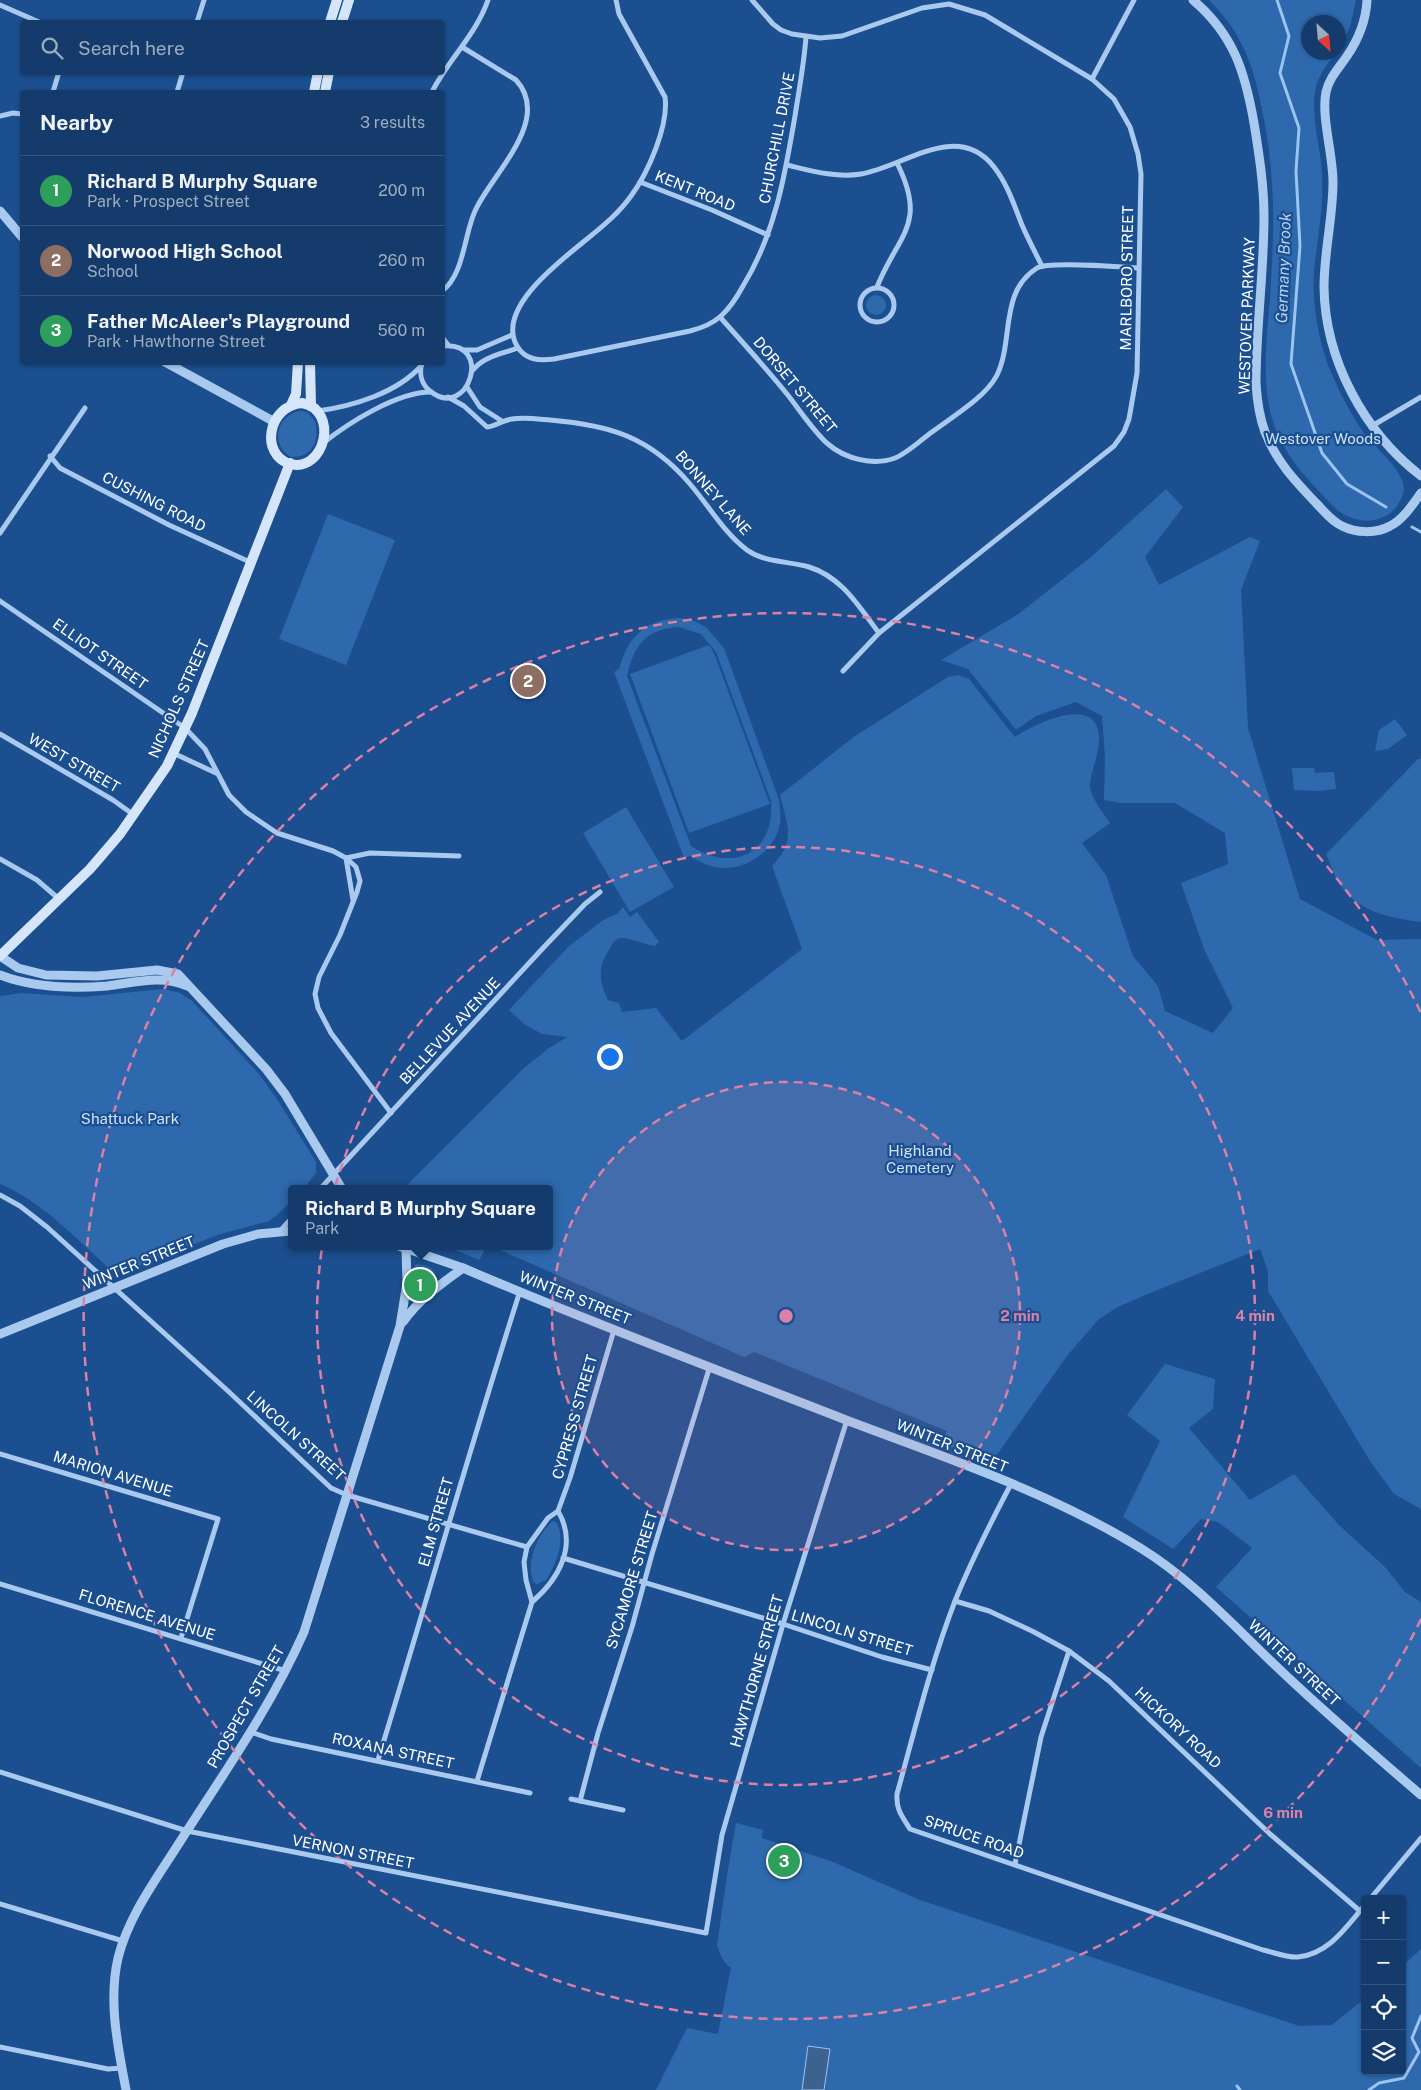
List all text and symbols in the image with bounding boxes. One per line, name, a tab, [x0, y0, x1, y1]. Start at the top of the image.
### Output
north arrow	[1301, 15, 1346, 60]
search box	[20, 20, 445, 75]
icon: search	[38, 34, 66, 62]
text: Search here	[78, 37, 185, 59]
street label: CHURCHILL DRIVE	[755, 71, 798, 205]
text: Nearby	[40, 110, 113, 135]
text: 3 results	[360, 113, 425, 132]
street label: KENT ROAD	[653, 167, 738, 214]
text: Richard B Murphy Square	[87, 170, 318, 192]
text: 1	[53, 181, 59, 200]
text: 200 m	[378, 181, 425, 200]
text: Park · Prospect Street	[87, 192, 250, 211]
street label: MARLBORO STREET	[1117, 205, 1136, 351]
water label: Germany Brook	[1272, 212, 1295, 324]
street label: WESTOVER PARKWAY	[1235, 237, 1258, 395]
text: Norwood High School	[87, 240, 283, 262]
text: 2	[51, 251, 61, 270]
text: 260 m	[378, 251, 425, 270]
text: School	[87, 262, 138, 281]
text: Father McAleer's Playground	[87, 310, 350, 332]
text: 3	[51, 321, 61, 340]
text: 560 m	[377, 321, 425, 340]
text: Park · Hawthorne Street	[87, 332, 265, 351]
street label: DORSET STREET	[750, 333, 841, 436]
park label: Westover Woods	[1265, 430, 1381, 447]
street label: BONNEY LANE	[672, 447, 755, 538]
street label: CUSHING ROAD	[100, 468, 209, 535]
street label: ELLIOT STREET	[50, 615, 151, 693]
street label: NICHOLS STREET	[145, 637, 212, 761]
pin: 2	[512, 662, 544, 700]
street label: WEST STREET	[26, 730, 123, 796]
street label: BELLEVUE AVENUE	[396, 974, 503, 1087]
your location	[597, 1044, 623, 1070]
park label: Shattuck Park	[81, 1110, 179, 1127]
park label: Highland Cemetery	[886, 1142, 954, 1176]
popup	[288, 1185, 553, 1250]
text: Richard B Murphy Square	[305, 1197, 536, 1219]
text: Park	[305, 1219, 339, 1238]
street label: WINTER STREET	[81, 1232, 197, 1293]
pin: 1	[404, 1266, 436, 1304]
street label: WINTER STREET	[517, 1267, 633, 1328]
centre of rings	[777, 1307, 795, 1325]
text: 2 min	[1000, 1307, 1040, 1324]
text: 4 min	[1235, 1307, 1275, 1324]
street label: CYPRESS STREET	[549, 1353, 600, 1481]
street label: LINCOLN STREET	[244, 1387, 349, 1484]
street label: WINTER STREET	[894, 1415, 1010, 1476]
street label: MARION AVENUE	[51, 1447, 175, 1500]
street label: ELM STREET	[415, 1475, 456, 1568]
street label: SYCAMORE STREET	[602, 1509, 661, 1651]
street label: FLORENCE AVENUE	[77, 1586, 217, 1643]
street label: HAWTHORNE STREET	[727, 1593, 786, 1749]
street label: LINCOLN STREET	[789, 1606, 915, 1659]
street label: WINTER STREET	[1245, 1616, 1344, 1709]
street label: PROSPECT STREET	[204, 1642, 288, 1771]
street label: HICKORY ROAD	[1132, 1683, 1225, 1772]
street label: ROXANA STREET	[331, 1729, 456, 1772]
text: 6 min	[1263, 1804, 1303, 1821]
street label: SPRUCE ROAD	[922, 1811, 1026, 1862]
street label: VERNON STREET	[291, 1831, 415, 1872]
pin: 3	[768, 1842, 800, 1880]
map controls	[1361, 1895, 1406, 2075]
button: +	[1361, 1895, 1406, 1940]
button: −	[1361, 1940, 1406, 1985]
button: locate	[1361, 1985, 1406, 2030]
button: layers	[1361, 2030, 1406, 2075]

